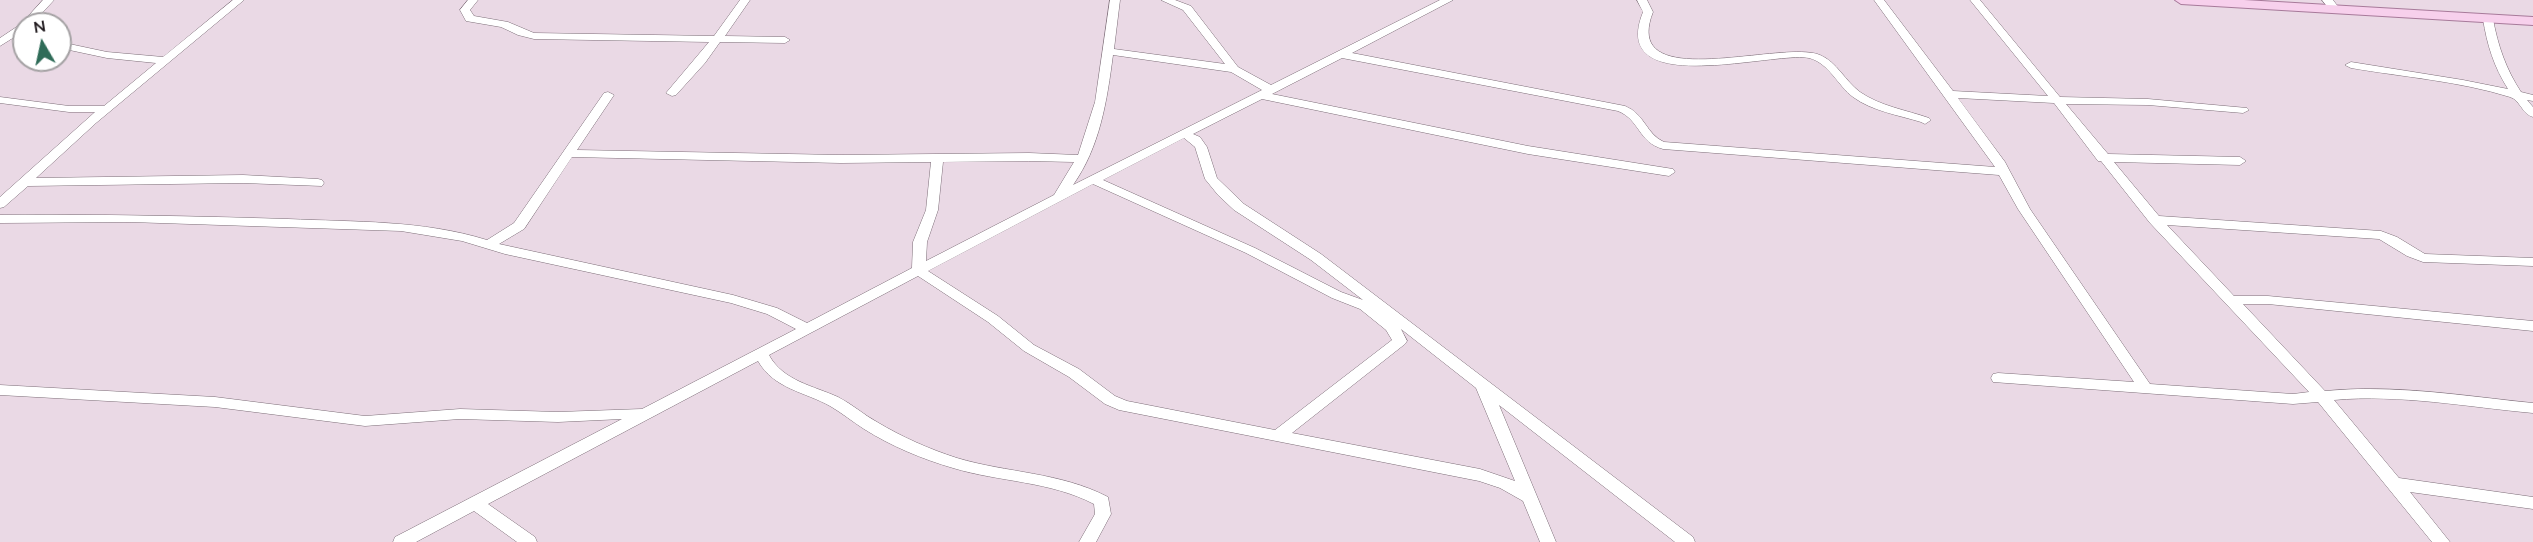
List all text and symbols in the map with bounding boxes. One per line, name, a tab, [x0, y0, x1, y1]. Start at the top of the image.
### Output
north arrow	[12, 12, 72, 72]
text: N	[32, 15, 47, 37]

